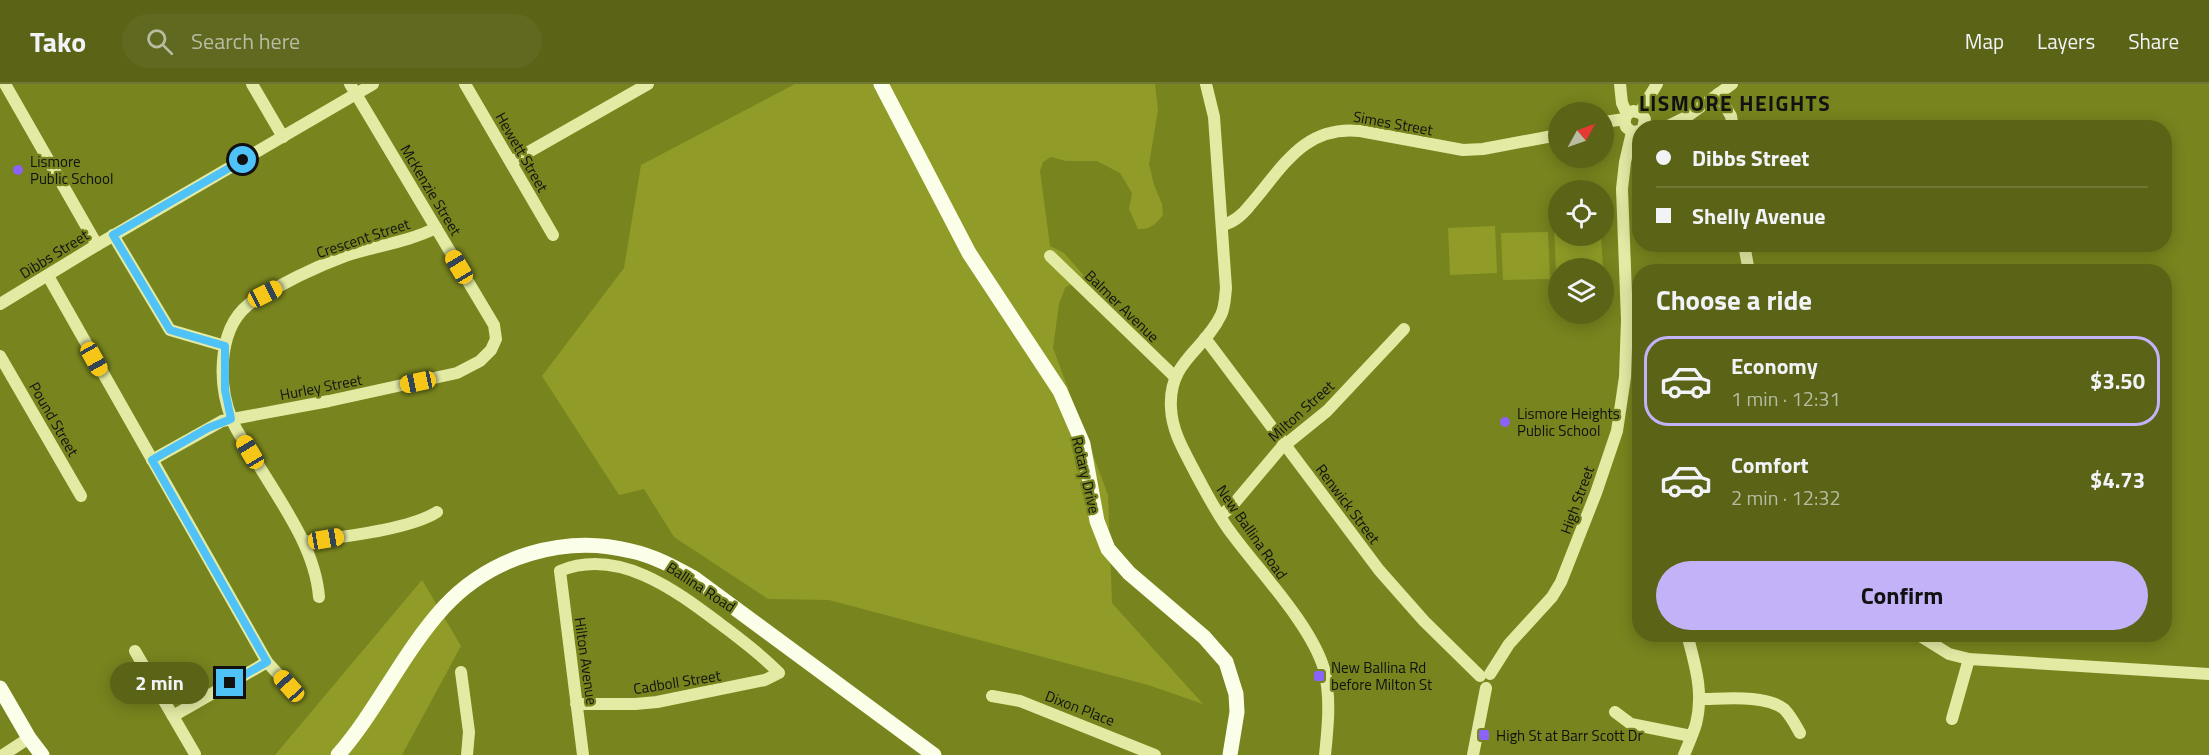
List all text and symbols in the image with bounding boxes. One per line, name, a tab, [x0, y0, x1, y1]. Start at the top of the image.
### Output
search box	[122, 14, 542, 68]
text: Tako	[30, 20, 86, 63]
text: Search here	[191, 24, 300, 58]
icon: search	[143, 25, 176, 58]
text: Map	[1965, 25, 2004, 57]
text: Layers	[2037, 25, 2095, 57]
text: Share	[2128, 25, 2179, 57]
district label: LISMORE HEIGHTS	[1639, 87, 1831, 119]
north arrow	[1548, 102, 1614, 168]
map controls	[1548, 102, 1614, 324]
street label: Simes Street	[1351, 105, 1435, 141]
street label: Hewett Street	[490, 108, 555, 197]
street label: McKenzie Street	[395, 140, 468, 241]
text: Dibbs Street	[1692, 141, 1809, 175]
route start	[229, 146, 256, 173]
place label: Lismore Public School	[30, 150, 113, 190]
marker: Lismore Public School	[11, 163, 25, 177]
button: locate	[1548, 180, 1614, 246]
text: Shelly Avenue	[1692, 199, 1826, 233]
street label: Crescent Street	[313, 212, 413, 264]
street label: Dibbs Street	[15, 223, 94, 284]
car	[442, 247, 476, 287]
button: layers	[1548, 258, 1614, 324]
street label: Balmer Avenue	[1080, 264, 1164, 348]
car	[245, 278, 285, 310]
text: Choose a ride	[1656, 279, 1812, 320]
car	[77, 339, 111, 379]
text: Economy	[1731, 349, 1818, 383]
icon: car	[1659, 354, 1713, 408]
text: $3.50	[2090, 364, 2145, 398]
street label: Hurley Street	[278, 368, 365, 406]
car	[399, 369, 437, 395]
street label: Milton Street	[1263, 374, 1340, 447]
street label: Pound Street	[23, 377, 85, 461]
text: 1 min · 12:31	[1731, 383, 1841, 414]
place label: Lismore Heights Public School	[1517, 402, 1620, 442]
marker: Lismore Heights Public School	[1498, 415, 1512, 429]
car	[233, 432, 267, 472]
street label: Rotary Drive	[1066, 434, 1106, 516]
text: Comfort	[1731, 448, 1809, 482]
icon: car	[1659, 453, 1713, 507]
street label: Renwick Street	[1310, 459, 1386, 549]
street label: High Street	[1554, 462, 1600, 537]
text: $4.73	[2090, 463, 2145, 497]
street label: New Ballina Road	[1211, 480, 1293, 584]
text: 2 min · 12:32	[1731, 482, 1841, 513]
car	[307, 527, 345, 551]
street label: Ballina Road	[662, 556, 740, 618]
button: Confirm	[1656, 561, 2148, 630]
street label: Hilton Avenue	[568, 616, 604, 706]
place label: New Ballina Rd before Milton St	[1331, 656, 1433, 696]
callout: 2 min	[110, 662, 209, 704]
street label: Cadboll Street	[632, 664, 723, 700]
text: 2 min	[135, 667, 184, 698]
car	[270, 667, 308, 705]
route end	[216, 669, 243, 696]
marker: New Ballina Rd before Milton St	[1312, 669, 1326, 683]
street label: Dixon Place	[1042, 684, 1118, 732]
place label: High St at Barr Scott Dr	[1496, 724, 1643, 747]
marker: High St at Barr Scott Dr	[1477, 728, 1491, 742]

